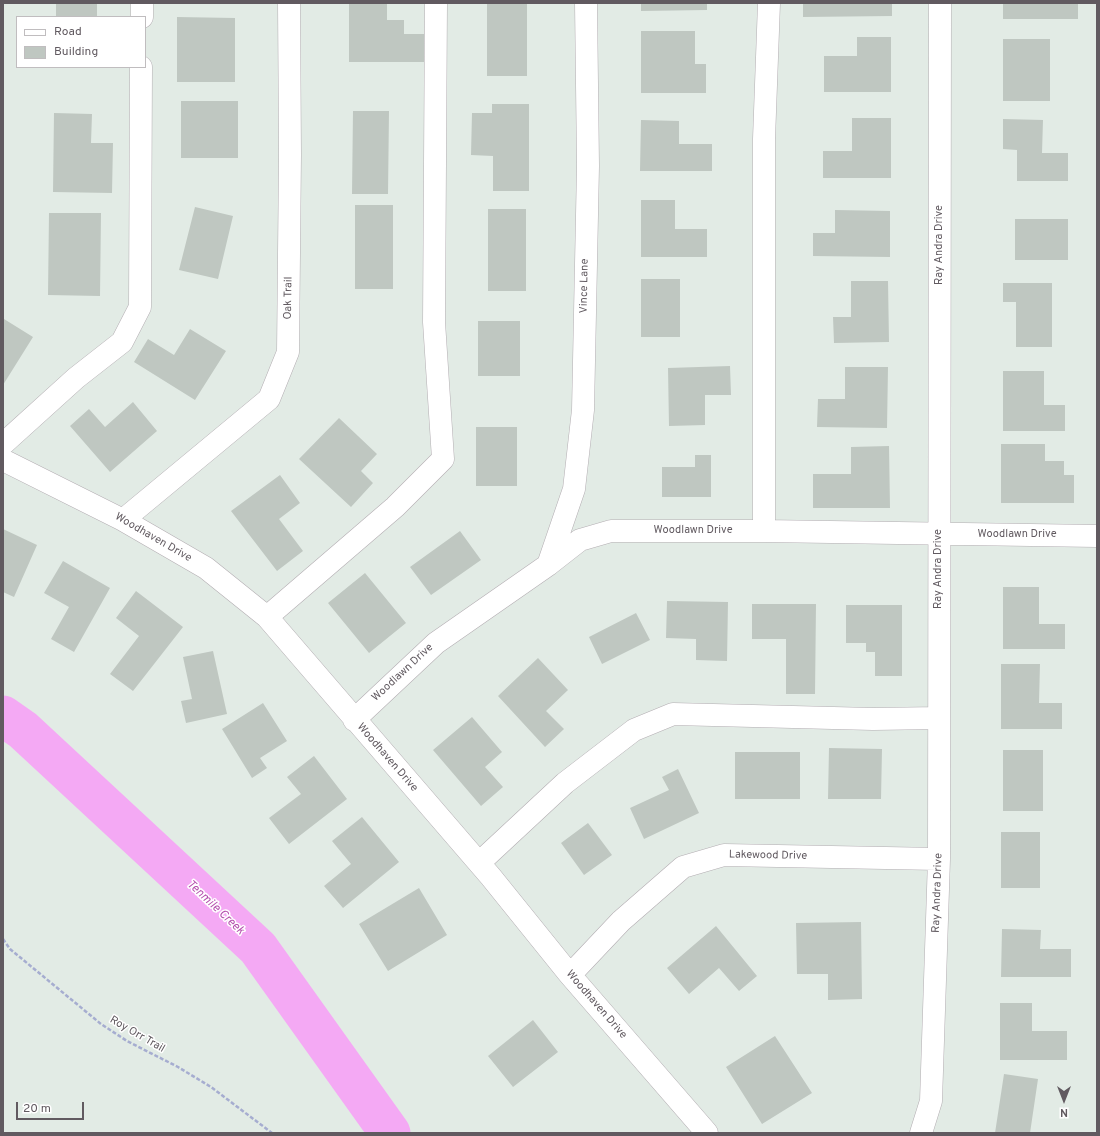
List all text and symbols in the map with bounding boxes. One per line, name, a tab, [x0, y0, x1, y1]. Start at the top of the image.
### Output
legend	[16, 16, 146, 68]
text: Road	[54, 24, 82, 40]
text: Building	[54, 44, 98, 60]
street label: Ray Andra Drive	[933, 205, 947, 285]
street label: Vince Lane	[578, 259, 592, 313]
street label: Oak Trail	[282, 276, 296, 320]
street label: Woodhaven Drive	[112, 511, 194, 565]
street label: Woodlawn Drive	[653, 524, 733, 538]
street label: Woodlawn Drive	[977, 528, 1057, 542]
street label: Ray Andra Drive	[932, 529, 946, 609]
street label: Woodlawn Drive	[370, 641, 436, 705]
street label: Woodhaven Drive	[354, 721, 420, 795]
street label: Lakewood Drive	[729, 849, 807, 863]
street label: Ray Andra Drive	[930, 853, 946, 933]
water label: Tenmile Creek	[183, 878, 247, 938]
street label: Woodhaven Drive	[563, 968, 629, 1042]
street label: Roy Orr Trail	[107, 1014, 167, 1056]
north arrow	[1044, 1080, 1084, 1120]
scale bar	[18, 1094, 86, 1120]
text: 20 m	[23, 1101, 51, 1117]
text: N	[1060, 1105, 1068, 1119]

